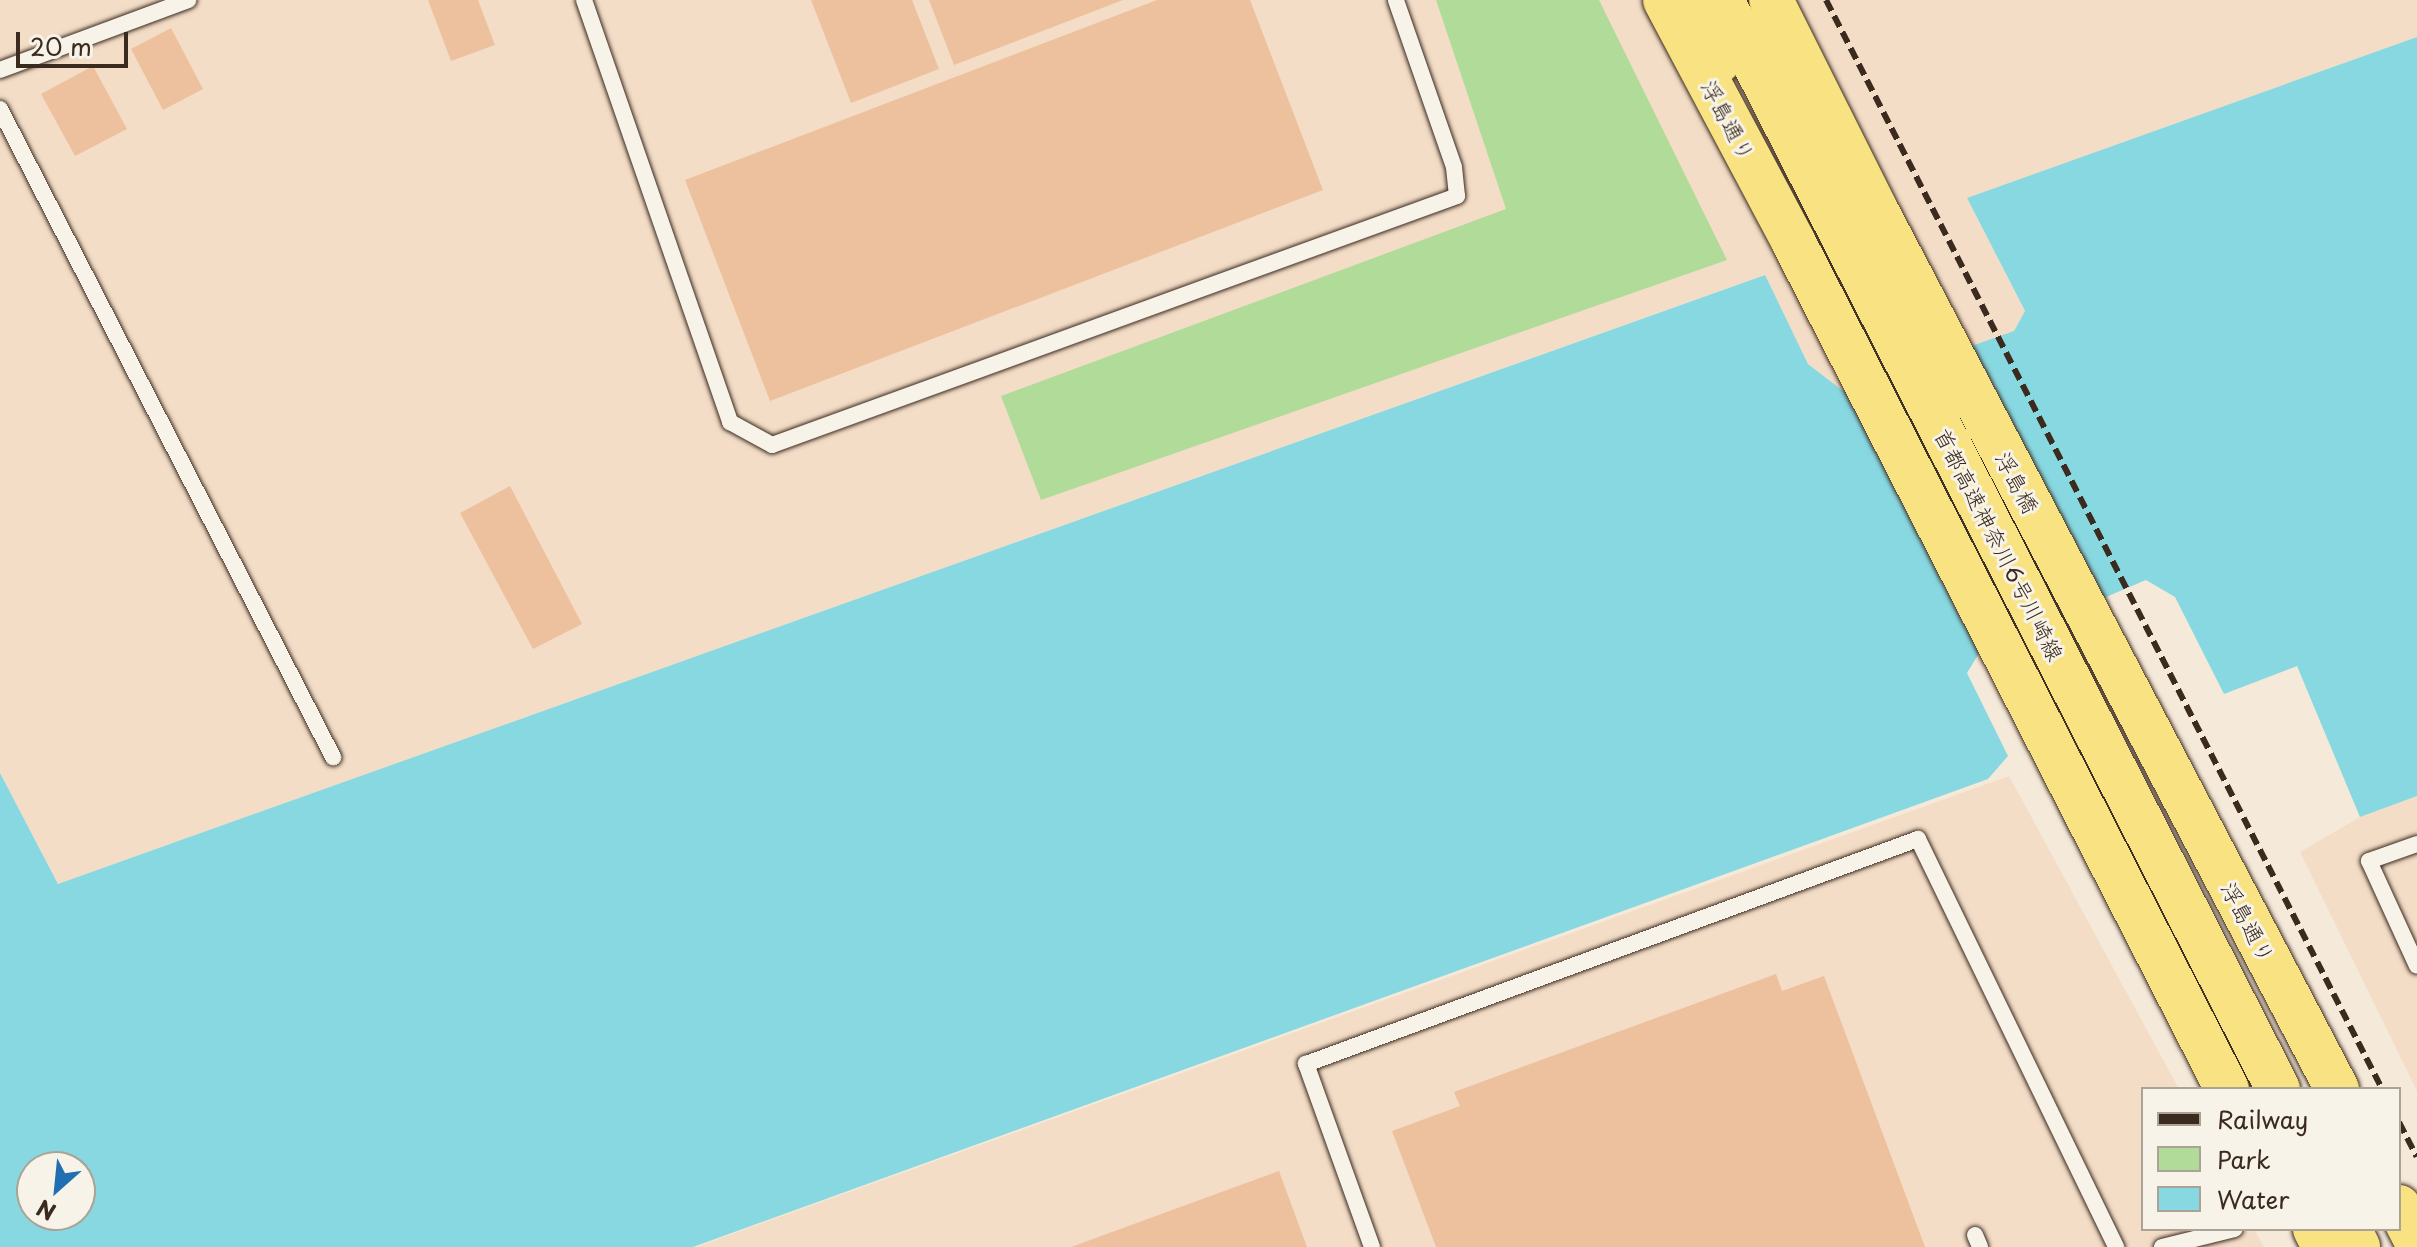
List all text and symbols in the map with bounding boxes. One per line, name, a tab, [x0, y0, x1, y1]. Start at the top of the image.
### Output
scale bar	[20, 16, 132, 66]
text: 20 m	[30, 28, 92, 64]
street label: 浮島通り	[1697, 75, 1761, 165]
street label: 首都高速神奈川6号川崎線	[1930, 423, 2070, 665]
street label: 浮島橋	[1991, 447, 2045, 517]
street label: 浮島通り	[2217, 877, 2281, 967]
legend	[2141, 1087, 2401, 1231]
text: Railway	[2217, 1101, 2308, 1137]
text: Park	[2217, 1141, 2271, 1177]
north arrow	[16, 1151, 96, 1231]
text: Water	[2217, 1181, 2289, 1217]
text: N	[31, 1192, 61, 1230]

